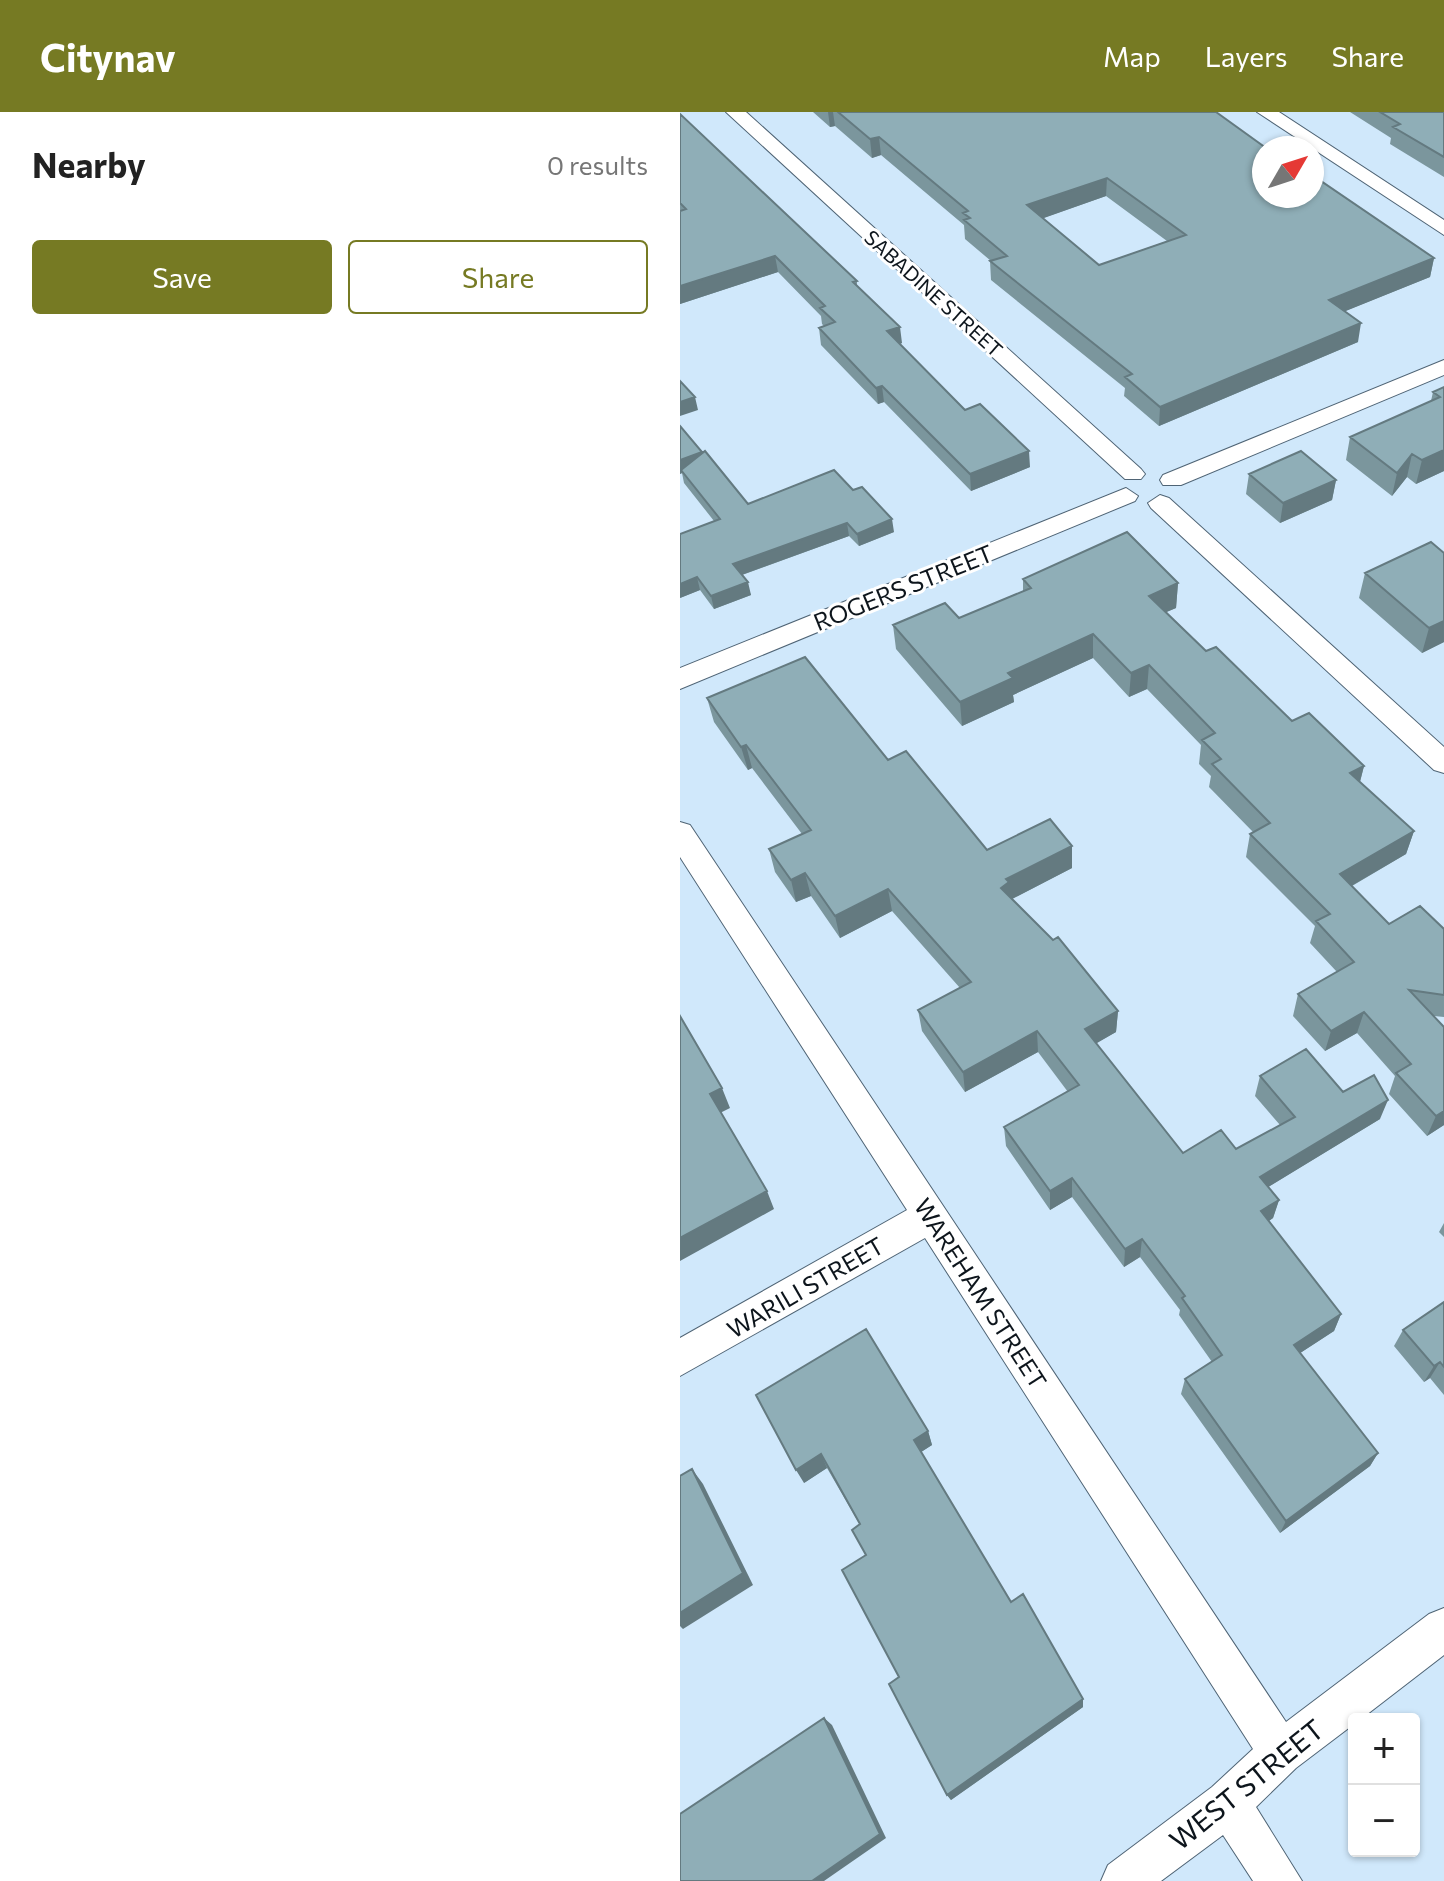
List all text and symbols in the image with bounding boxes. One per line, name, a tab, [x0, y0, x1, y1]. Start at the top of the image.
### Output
text: Citynav	[40, 33, 176, 80]
text: Map	[1103, 39, 1161, 73]
text: Layers	[1205, 39, 1287, 73]
text: Share	[1331, 39, 1404, 73]
north arrow	[1252, 136, 1324, 208]
text: Nearby	[32, 143, 146, 185]
text: 0 results	[547, 149, 648, 180]
street label: SABADINE STREET	[860, 225, 1008, 361]
button: Save	[32, 240, 332, 314]
button: Share	[348, 240, 648, 314]
street label: ROGERS STREET	[809, 538, 997, 636]
street label: WAREHAM STREET	[909, 1192, 1053, 1394]
street label: WARILI STREET	[721, 1230, 889, 1344]
street label: WEST STREET	[1162, 1711, 1330, 1857]
map controls	[1348, 1713, 1420, 1857]
button: +	[1348, 1713, 1420, 1785]
button: −	[1348, 1785, 1420, 1857]

